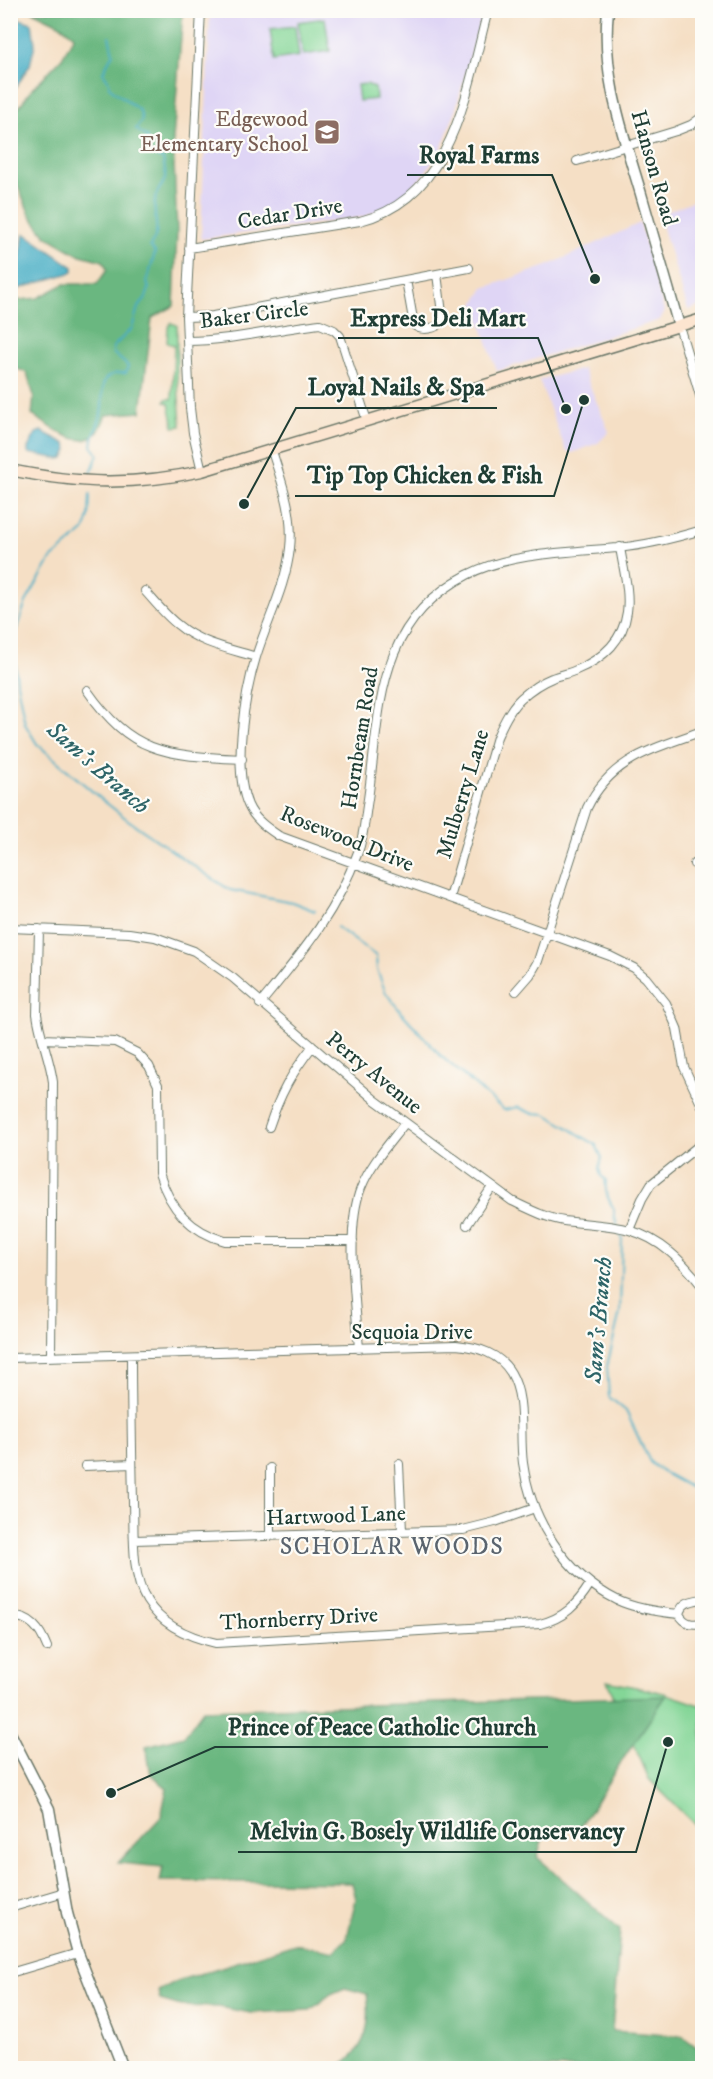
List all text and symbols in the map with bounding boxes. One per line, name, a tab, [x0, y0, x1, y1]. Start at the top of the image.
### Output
place label: Edgewood Elementary School	[140, 106, 308, 158]
street label: Hanson Road	[625, 107, 683, 229]
school or university icon: Edgewood Elementary School	[312, 117, 342, 147]
callout: Royal Farms	[407, 133, 552, 175]
text: Royal Farms	[419, 141, 539, 171]
street label: Cedar Drive	[236, 192, 344, 236]
street label: Baker Circle	[198, 295, 310, 335]
callout: Express Deli Mart	[338, 296, 538, 338]
text: Express Deli Mart	[350, 304, 526, 334]
callout: Loyal Nails & Spa	[296, 366, 497, 408]
text: Loyal Nails & Spa	[307, 373, 485, 403]
callout: Tip Top Chicken & Fish	[295, 454, 554, 496]
text: Tip Top Chicken & Fish	[306, 461, 543, 491]
street label: Hornbeam Road	[335, 665, 385, 811]
water label: Sam's Branch	[40, 714, 156, 821]
street label: Mulberry Lane	[431, 726, 495, 862]
street label: Rosewood Drive	[276, 800, 418, 878]
street label: Perry Avenue	[320, 1026, 428, 1120]
water label: Sam's Branch	[578, 1255, 619, 1385]
street label: Sequoia Drive	[351, 1319, 473, 1346]
street label: Hartwood Lane	[266, 1500, 406, 1532]
district label: SCHOLAR WOODS	[280, 1532, 504, 1562]
street label: Thornberry Drive	[219, 1601, 379, 1637]
callout: Prince of Peace Catholic Church	[215, 1705, 548, 1747]
text: Prince of Peace Catholic Church	[227, 1713, 537, 1743]
callout: Melvin G. Bosely Wildlife Conservancy	[238, 1810, 636, 1852]
text: Melvin G. Bosely Wildlife Conservancy	[250, 1817, 625, 1847]

